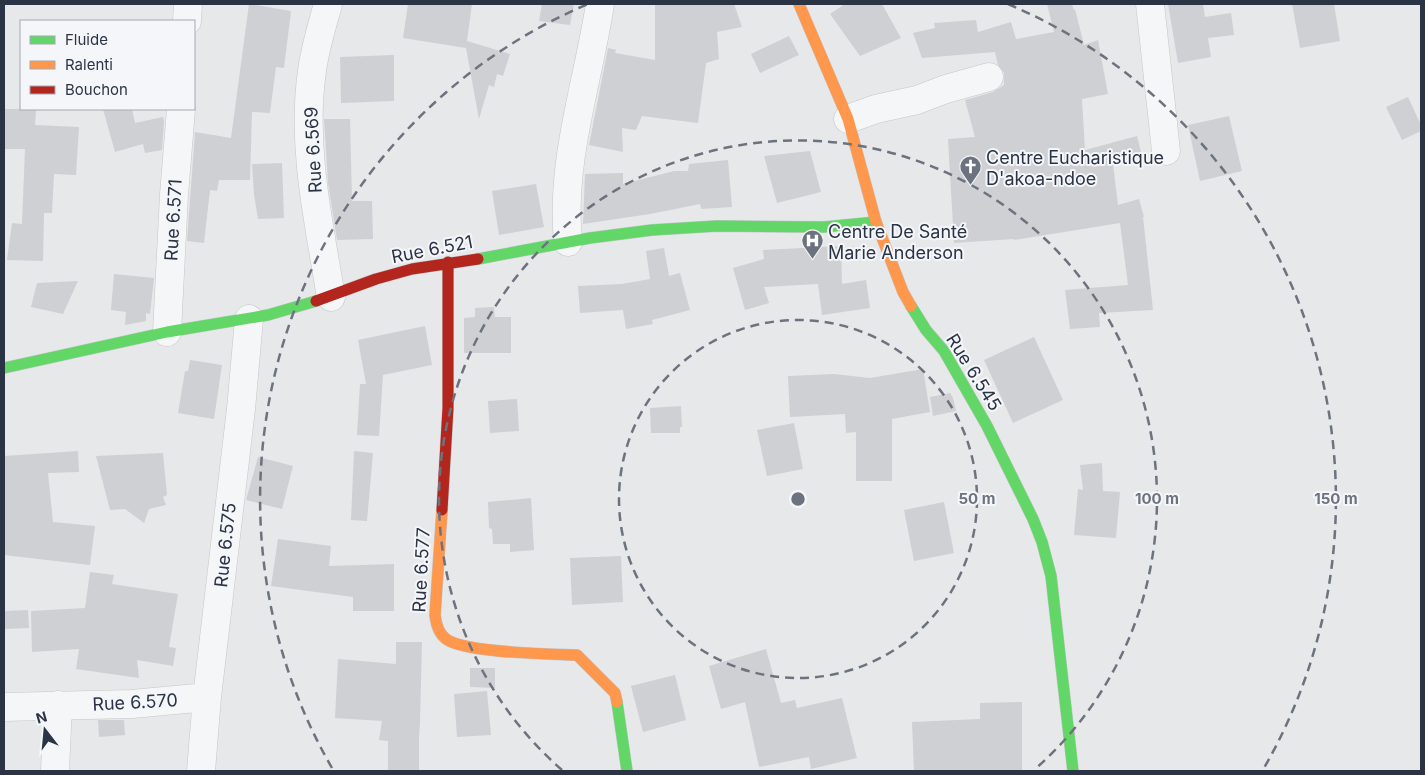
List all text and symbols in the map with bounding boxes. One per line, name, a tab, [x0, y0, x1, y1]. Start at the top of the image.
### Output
legend	[20, 20, 195, 110]
text: Fluide	[65, 30, 108, 49]
text: Ralenti	[65, 55, 113, 74]
text: Bouchon	[65, 80, 128, 99]
street label: Rue 6.569	[300, 106, 326, 194]
place label: Centre Eucharistique D'akoa-ndoe	[986, 147, 1164, 189]
church icon: Centre Eucharistique D'akoa-ndoe	[958, 155, 982, 186]
street label: Rue 6.571	[160, 179, 186, 261]
place label: Centre De Santé Marie Anderson	[828, 221, 967, 263]
hospital icon: Centre De Santé Marie Anderson	[800, 229, 824, 260]
street label: Rue 6.521	[389, 231, 475, 267]
street label: Rue 6.545	[942, 330, 1006, 414]
text: 50 m	[959, 489, 995, 508]
text: 100 m	[1135, 489, 1179, 508]
text: 150 m	[1314, 489, 1358, 508]
centre of rings	[789, 490, 807, 508]
street label: Rue 6.575	[210, 502, 240, 588]
street label: Rue 6.577	[408, 527, 434, 613]
street label: Rue 6.570	[92, 689, 178, 715]
north arrow	[20, 705, 70, 755]
text: N	[34, 707, 49, 727]

